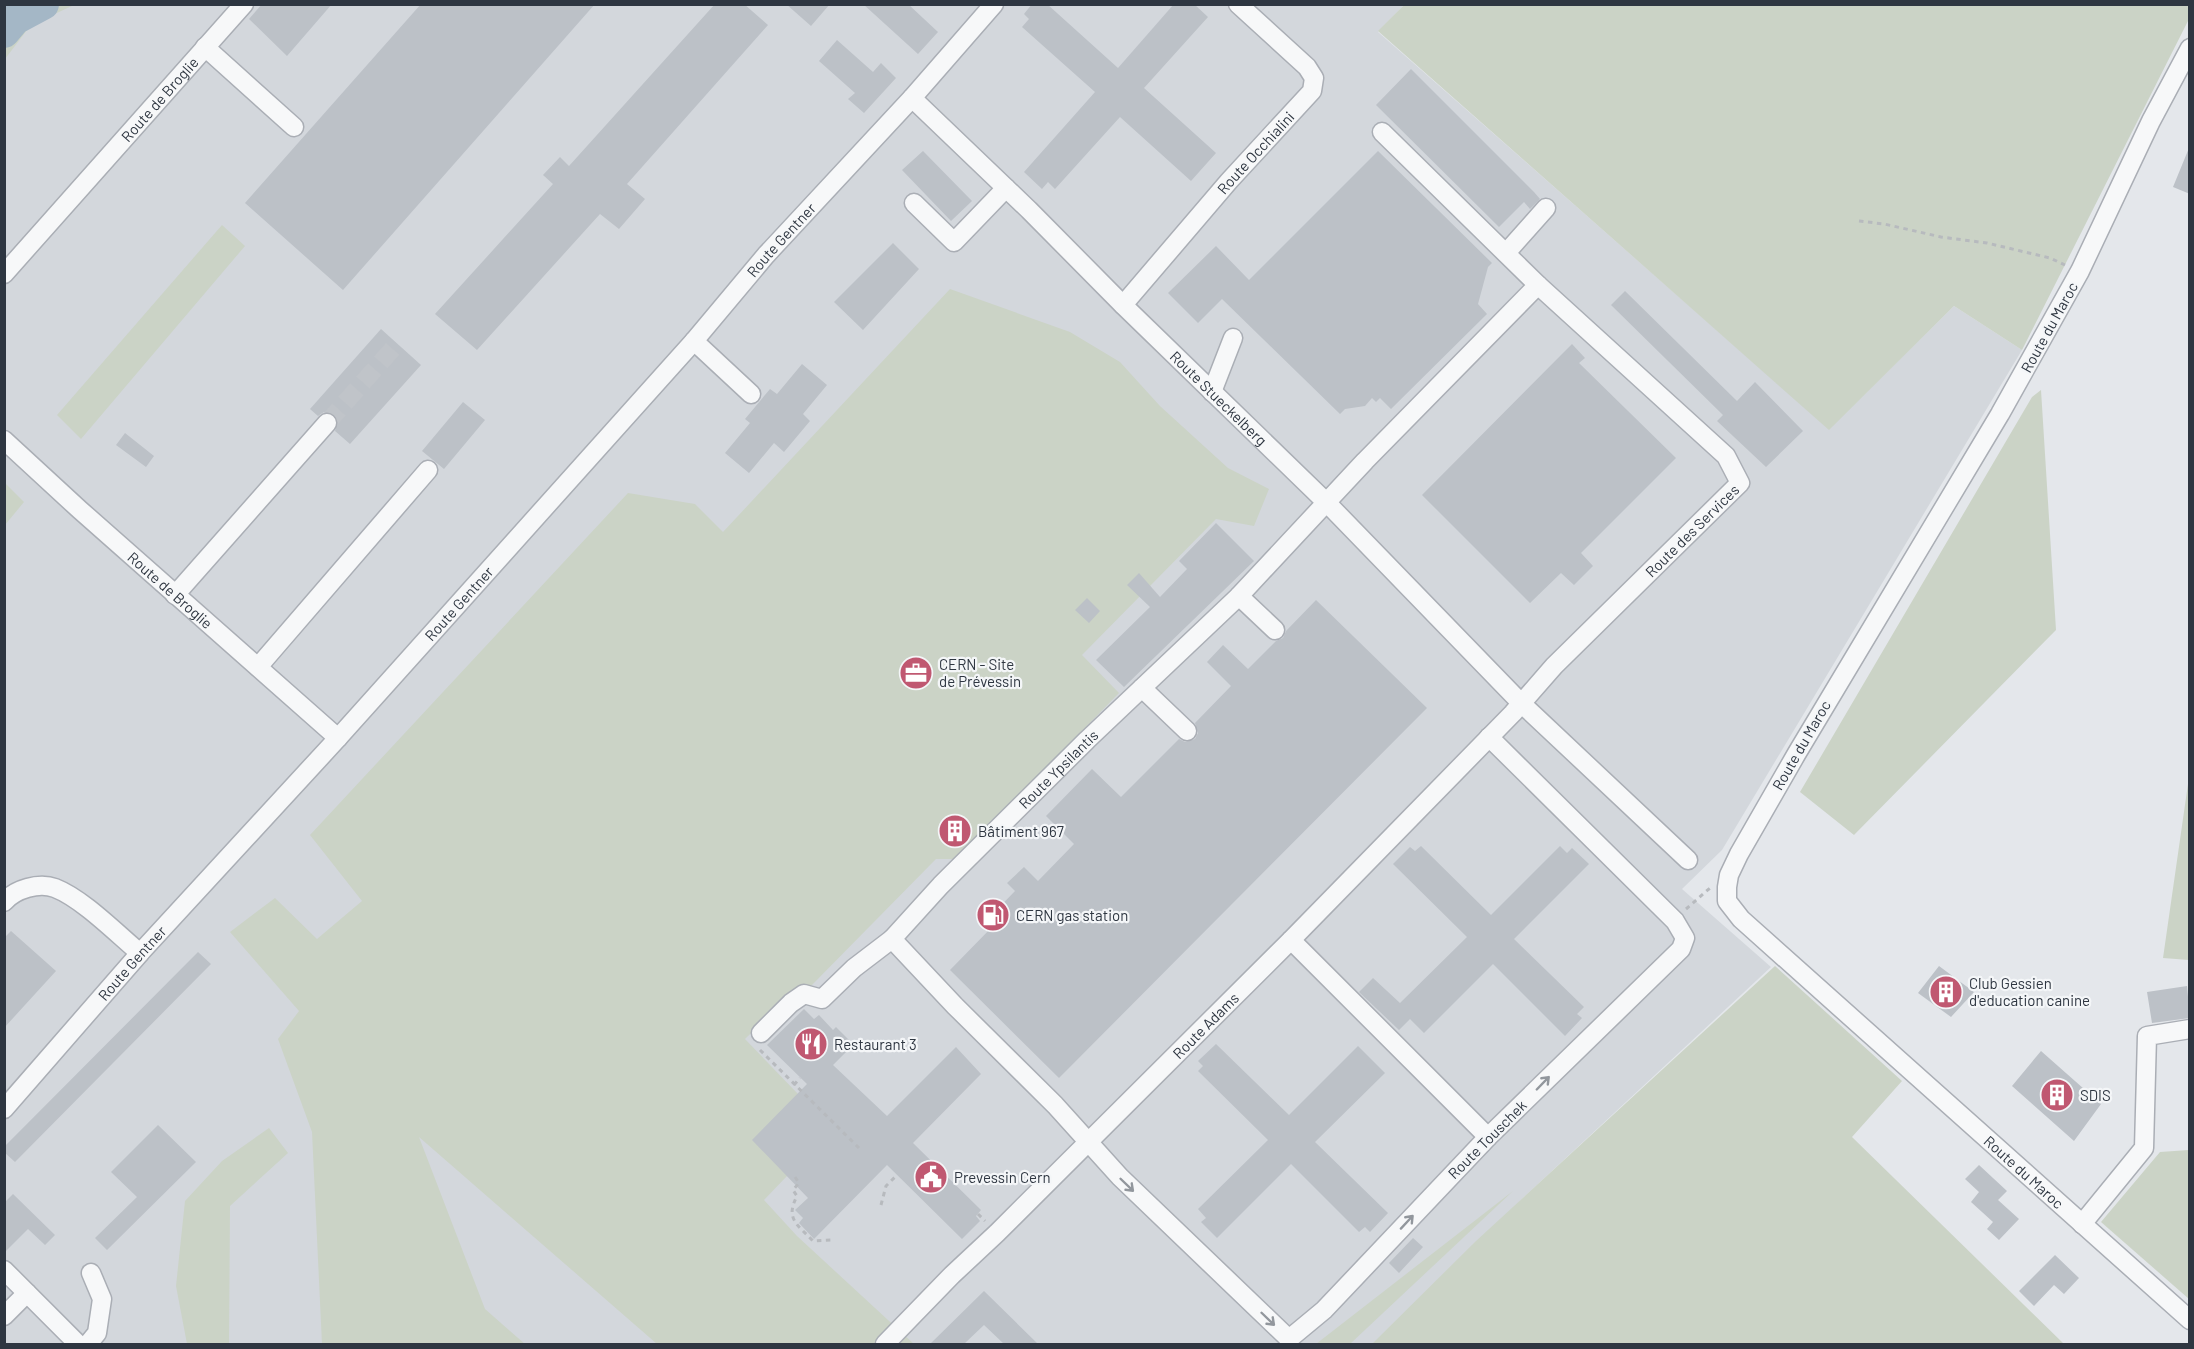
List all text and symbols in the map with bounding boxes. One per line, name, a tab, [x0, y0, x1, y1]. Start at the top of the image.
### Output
street label: Route de Broglie	[117, 53, 202, 145]
street label: Route Occhialini	[1213, 108, 1298, 197]
street label: Route Gentner	[743, 198, 819, 280]
street label: Route du Maroc	[2017, 278, 2081, 375]
street label: Route Stueckelberg	[1167, 347, 1271, 449]
street label: Route des Services	[1641, 480, 1742, 580]
street label: Route de Broglie	[124, 548, 217, 632]
street label: Route Gentner	[421, 562, 497, 644]
office icon: CERN - Site de Prévessin	[898, 655, 934, 691]
place label: CERN - Site de Prévessin	[939, 655, 1021, 690]
street label: Route du Maroc	[1768, 697, 1834, 793]
street label: Route Ypsilantis	[1015, 726, 1102, 812]
building icon: Bâtiment 967	[937, 813, 973, 849]
place label: Bâtiment 967	[978, 822, 1064, 840]
fuel station icon: CERN gas station	[975, 897, 1011, 933]
place label: CERN gas station	[1016, 906, 1128, 924]
street label: Route Gentner	[94, 922, 170, 1004]
building icon: Club Gessien d'education canine	[1928, 974, 1964, 1010]
place label: Club Gessien d'education canine	[1969, 974, 2090, 1009]
street label: Route Adams	[1169, 989, 1242, 1062]
restaurant icon: Restaurant 3	[793, 1026, 829, 1062]
place label: Restaurant 3	[834, 1035, 917, 1053]
one-way arrow	[1536, 1075, 1550, 1090]
building icon: SDIS	[2039, 1077, 2075, 1113]
place label: SDIS	[2080, 1086, 2111, 1104]
street label: Route Touschek	[1444, 1096, 1530, 1182]
street label: Route du Maroc	[1981, 1132, 2068, 1212]
public building icon: Prevessin Cern	[913, 1159, 949, 1195]
place label: Prevessin Cern	[954, 1168, 1051, 1186]
one-way arrow	[1120, 1178, 1135, 1192]
one-way arrow	[1400, 1215, 1414, 1230]
one-way arrow	[1261, 1312, 1276, 1327]

